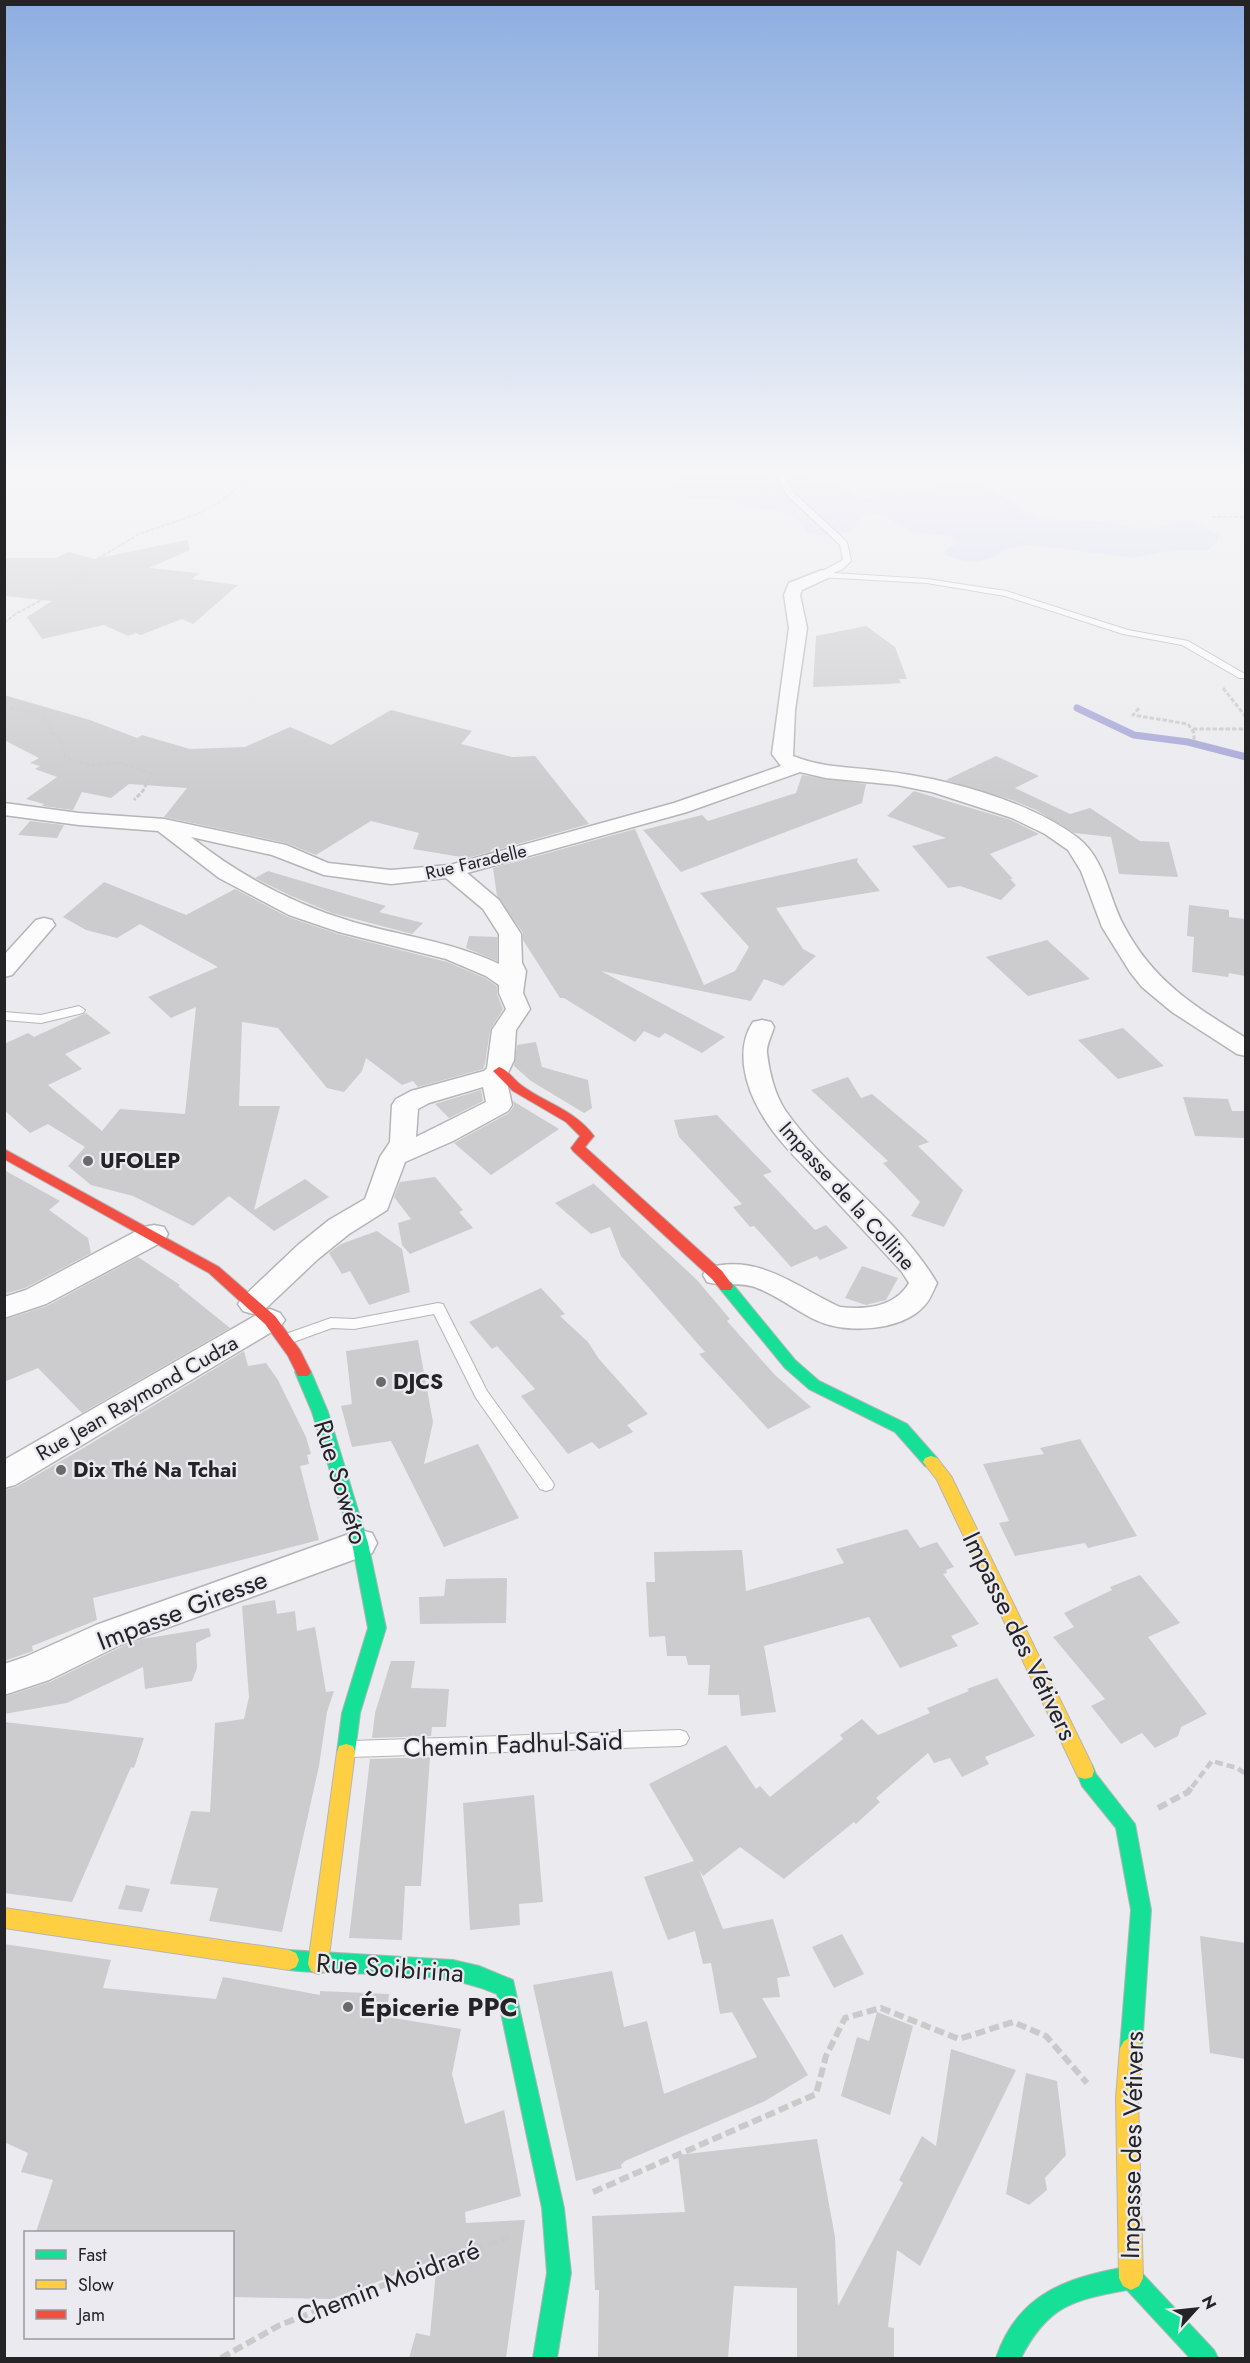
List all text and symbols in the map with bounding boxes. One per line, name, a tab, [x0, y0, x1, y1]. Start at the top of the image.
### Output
street label: Rue Faradelle	[423, 838, 529, 886]
street label: Impasse de la Colline	[772, 1115, 922, 1277]
place label: UFOLEP	[100, 1146, 180, 1176]
marker: UFOLEP	[81, 1154, 95, 1168]
street label: Rue Jean Raymond Cudza	[31, 1328, 243, 1468]
place label: DJCS	[393, 1367, 443, 1397]
marker: DJCS	[374, 1375, 388, 1389]
street label: Rue Sowéto	[304, 1415, 378, 1549]
place label: Dix Thé Na Tchai	[73, 1455, 237, 1485]
marker: Dix Thé Na Tchai	[54, 1463, 68, 1477]
street label: Impasse des Vétivers	[953, 1525, 1087, 1747]
street label: Impasse Giresse	[91, 1560, 273, 1660]
street label: Chemin Fadhul-Saïd	[402, 1721, 624, 1767]
street label: Rue Soibirina	[315, 1944, 465, 1992]
place label: Épicerie PPC	[360, 1988, 518, 2026]
marker: Épicerie PPC	[341, 2000, 355, 2014]
street label: Impasse des Vétivers	[1111, 2031, 1153, 2259]
legend	[24, 2231, 234, 2339]
street label: Chemin Moidraré	[291, 2231, 485, 2335]
text: Fast	[78, 2242, 107, 2268]
text: Slow	[78, 2272, 115, 2298]
north arrow	[1166, 2279, 1226, 2339]
text: N	[1196, 2292, 1222, 2313]
text: Jam	[76, 2302, 105, 2328]

